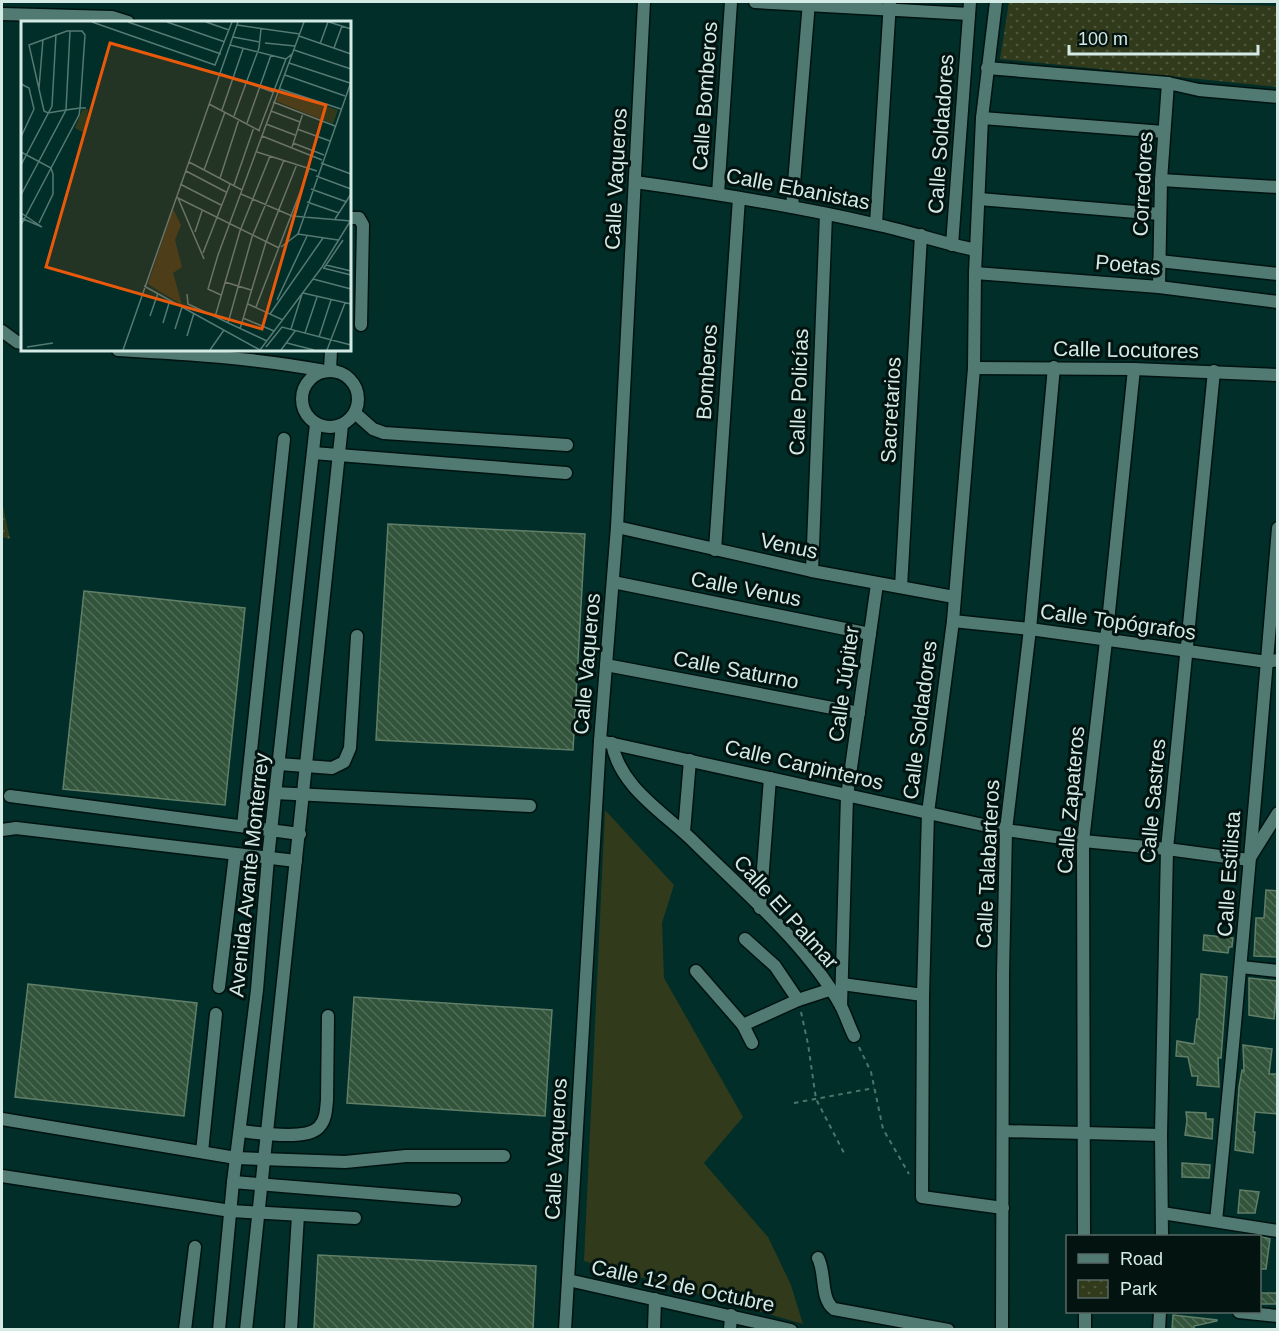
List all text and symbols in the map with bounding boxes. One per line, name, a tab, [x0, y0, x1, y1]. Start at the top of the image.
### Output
scale bar	[1069, 18, 1258, 56]
inset map	[21, 21, 351, 351]
street label: Calle Bomberos	[688, 21, 721, 171]
text: 100 m	[1078, 29, 1128, 49]
street label: Calle Soldadores	[923, 53, 958, 215]
street label: Calle Vaqueros	[600, 107, 631, 250]
street label: Corredores	[1128, 131, 1157, 237]
street label: Calle Ebanistas	[724, 163, 872, 214]
street label: Poetas	[1094, 250, 1162, 279]
street label: Bomberos	[692, 323, 721, 421]
street label: Calle Policías	[785, 328, 812, 456]
street label: Calle Locutores	[1053, 337, 1199, 362]
street label: Sacretarios	[876, 356, 905, 464]
street label: Venus	[758, 528, 820, 563]
street label: Calle Venus	[689, 567, 803, 610]
street label: Calle Vaqueros	[569, 592, 604, 736]
street label: Calle Topógrafos	[1039, 599, 1198, 644]
street label: Calle Júpiter	[824, 625, 863, 743]
street label: Calle Soldadores	[898, 639, 941, 801]
street label: Calle Saturno	[671, 646, 801, 693]
street label: Calle Zapateros	[1053, 725, 1088, 875]
street label: Calle Carpinteros	[722, 735, 886, 794]
street label: Calle Sastres	[1136, 738, 1169, 864]
street label: Avenida Avante Monterrey	[224, 751, 273, 998]
street label: Calle Talabarteros	[972, 779, 1003, 949]
street label: Calle Estilista	[1213, 810, 1244, 938]
street label: Calle El Palmar	[729, 850, 843, 973]
street label: Calle Vaqueros	[540, 1077, 571, 1220]
legend	[1066, 1235, 1261, 1313]
text: Road	[1120, 1249, 1163, 1269]
street label: Calle 12 de Octubre	[589, 1255, 777, 1316]
text: Park	[1120, 1279, 1158, 1299]

